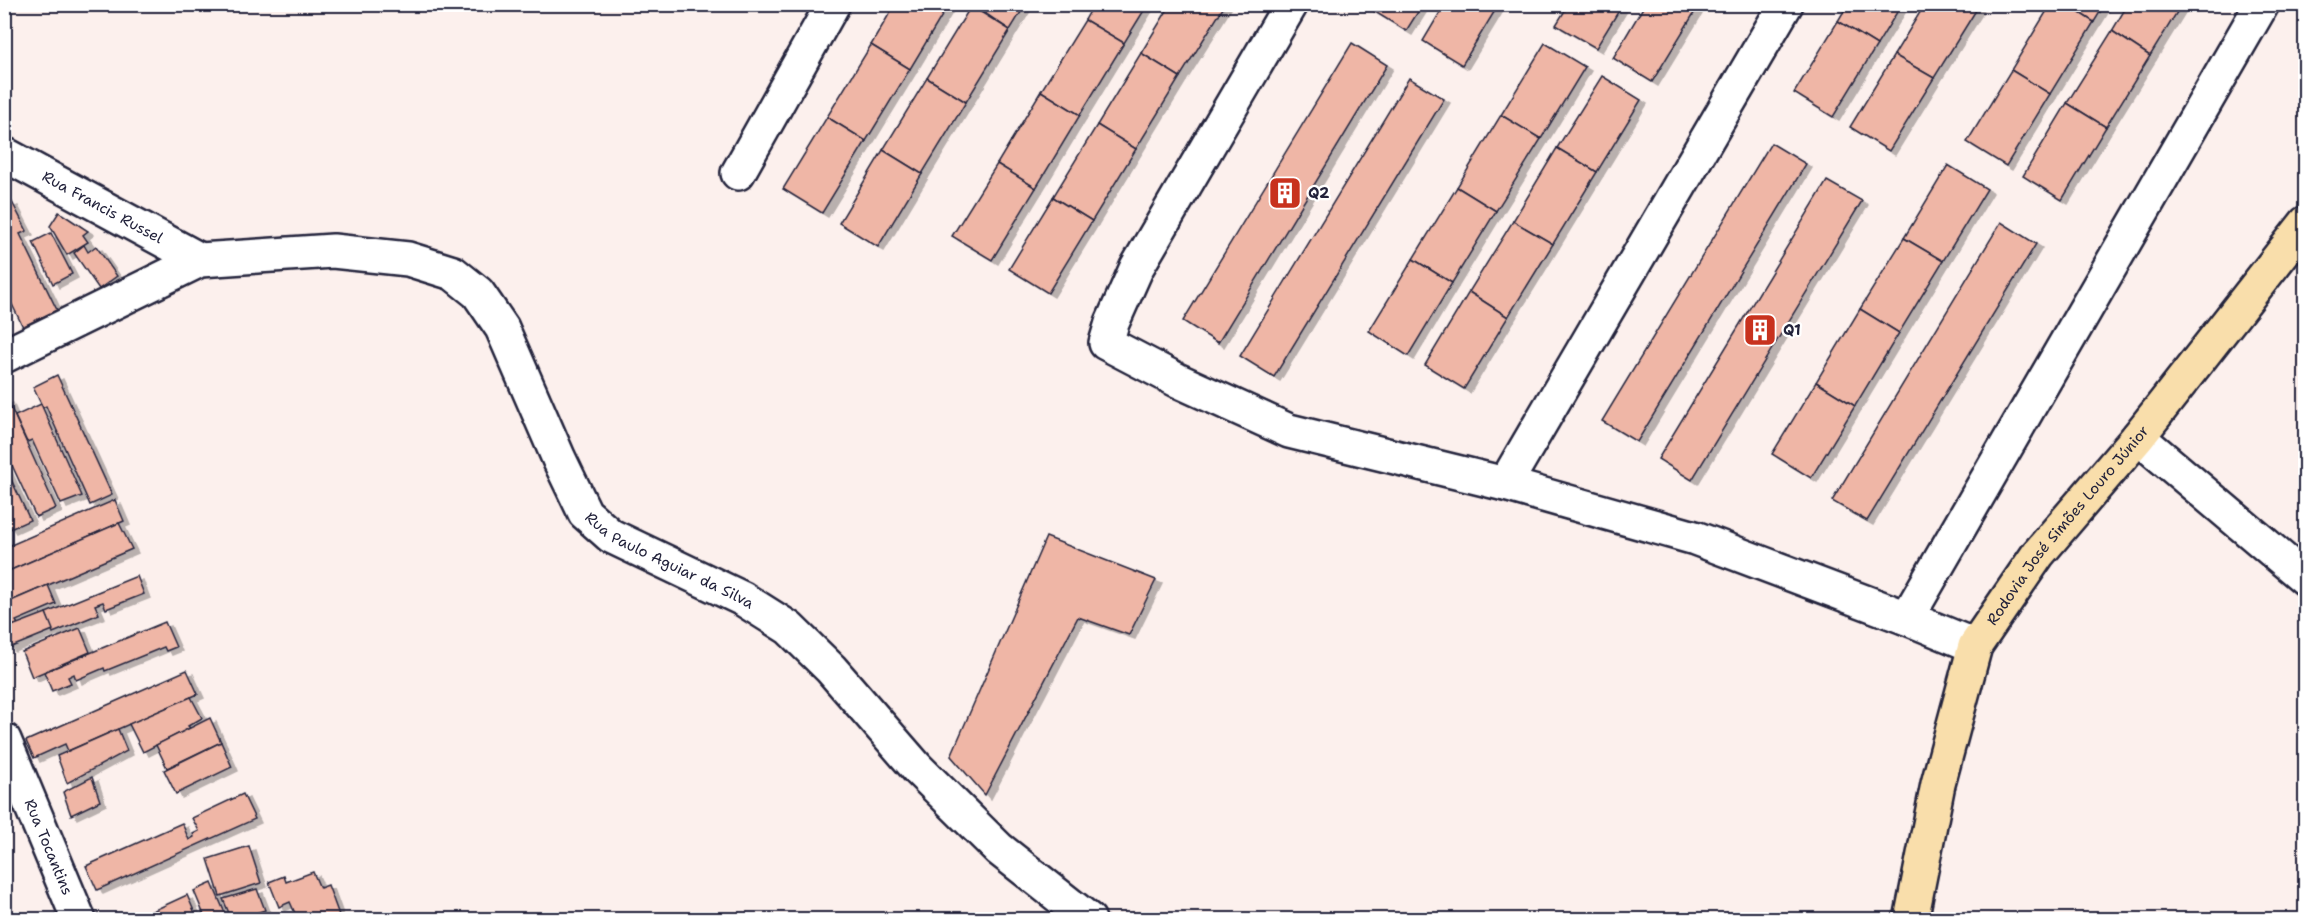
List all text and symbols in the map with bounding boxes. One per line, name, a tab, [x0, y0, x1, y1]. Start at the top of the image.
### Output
street label: Rua Francis Russel	[39, 166, 167, 248]
building icon: Q2	[1267, 175, 1303, 211]
place label: Q2	[1308, 183, 1330, 203]
building icon: Q1	[1742, 312, 1778, 348]
place label: Q1	[1783, 320, 1801, 340]
street label: Rodovia José Simões Louro Júnior	[1982, 421, 2153, 629]
street label: Rua Paulo Aguiar da Silva	[581, 508, 758, 614]
street label: Rua Tocantins	[20, 796, 77, 898]

